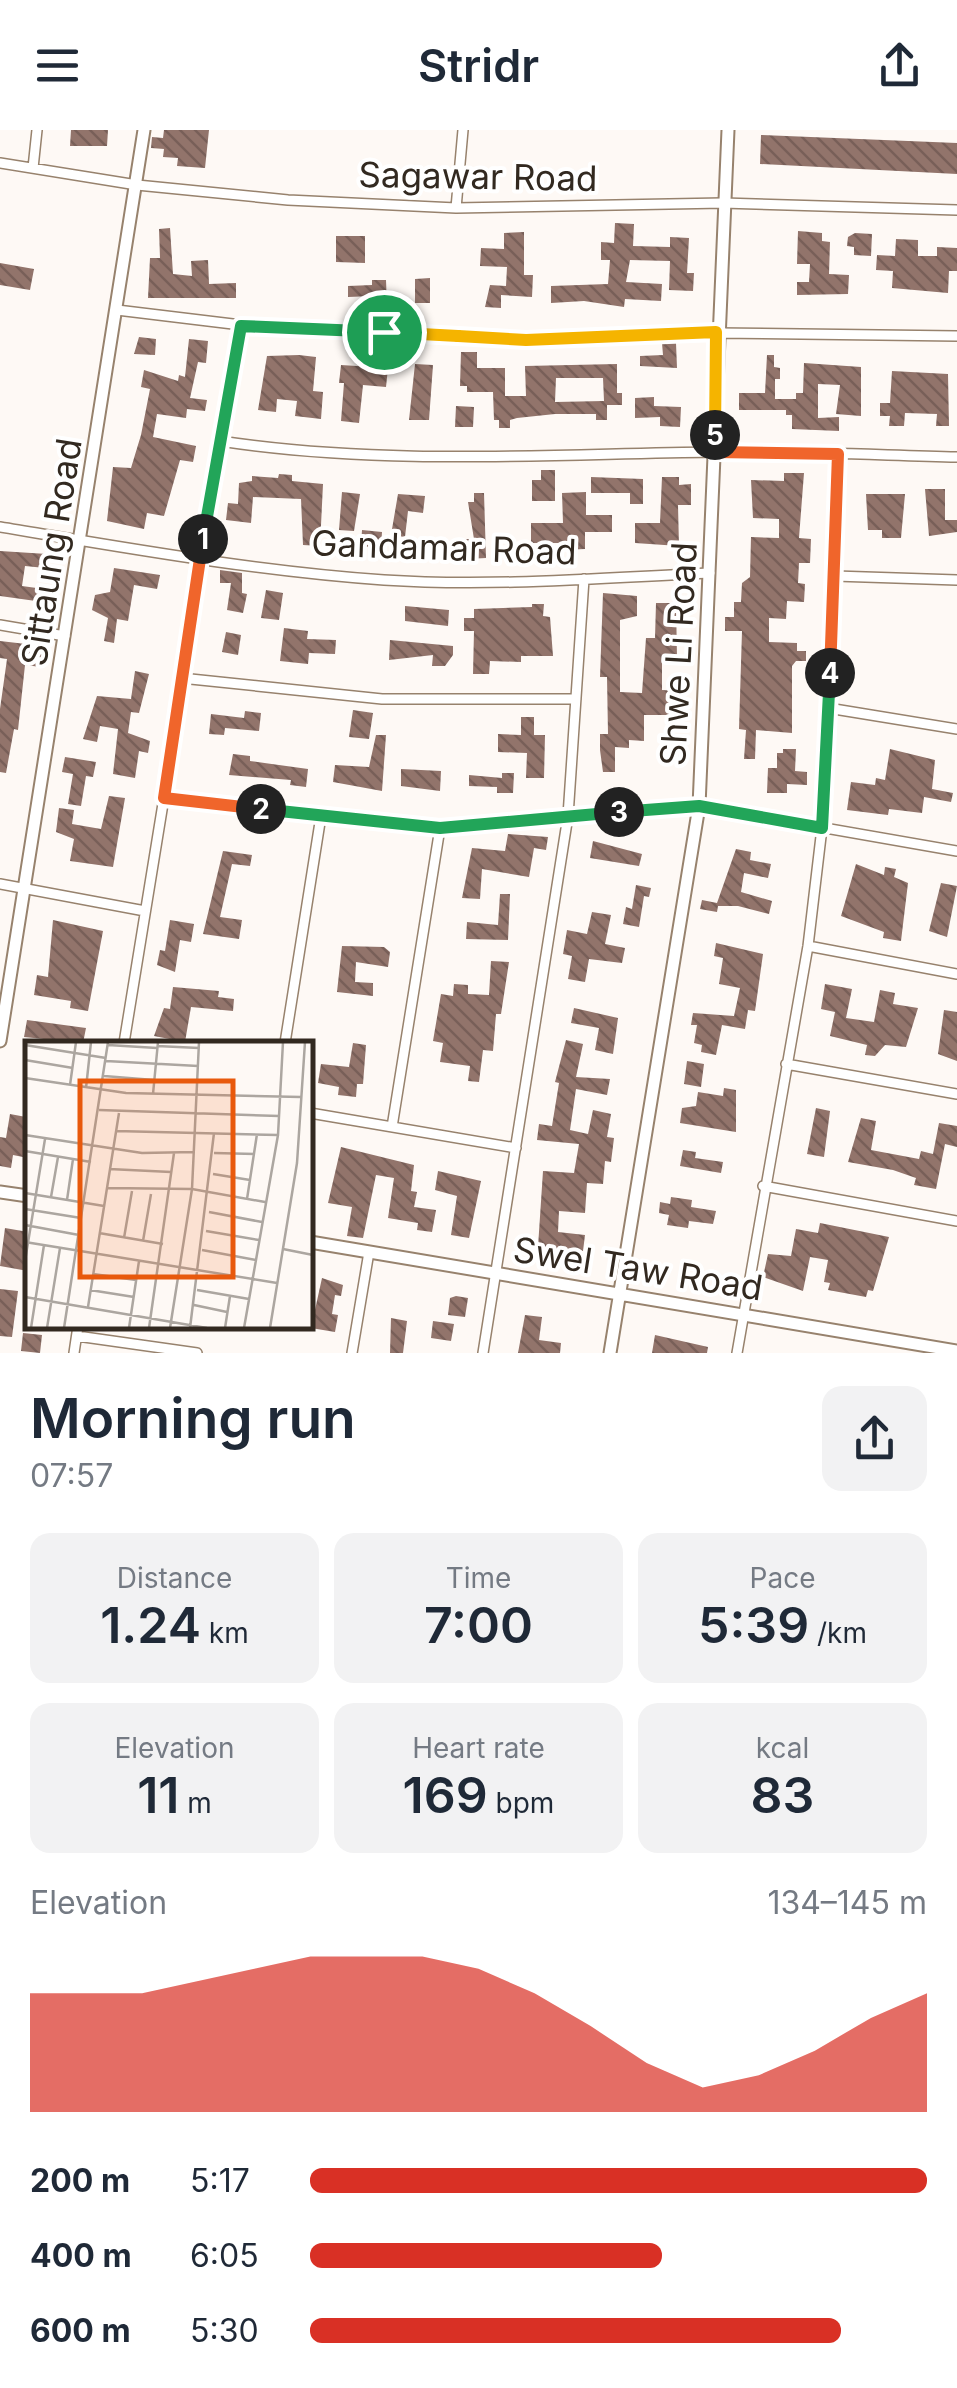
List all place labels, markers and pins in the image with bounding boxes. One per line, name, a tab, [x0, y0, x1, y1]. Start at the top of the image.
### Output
pin	[342, 290, 427, 375]
pin: 5	[690, 410, 740, 460]
pin: 1	[178, 514, 228, 564]
pin: 4	[805, 648, 855, 698]
pin: 2	[236, 784, 286, 834]
pin: 3	[594, 787, 644, 837]

